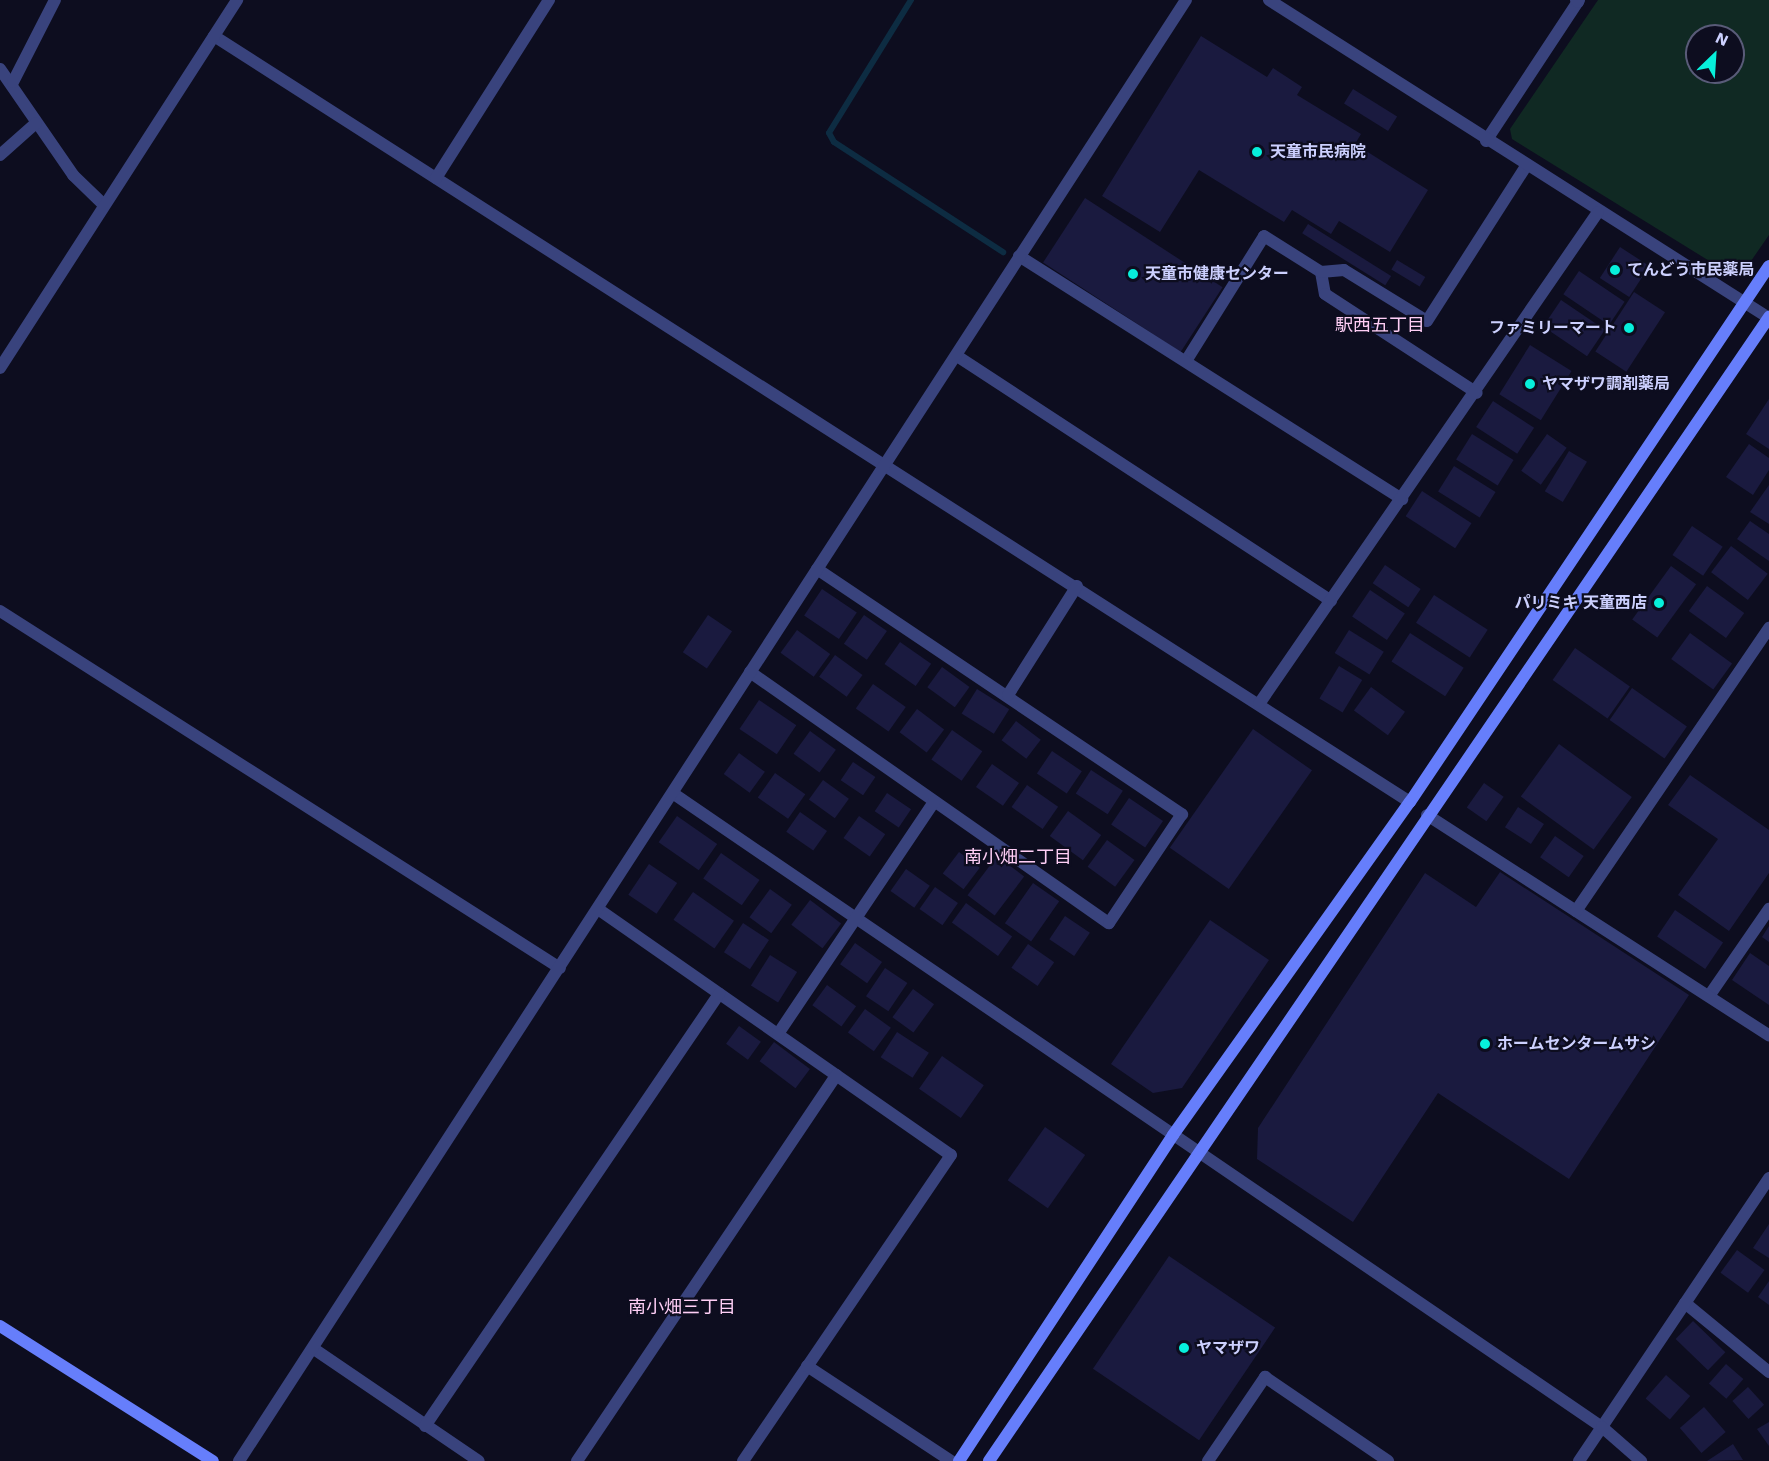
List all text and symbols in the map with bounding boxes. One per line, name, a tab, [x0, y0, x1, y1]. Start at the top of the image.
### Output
north arrow	[1685, 24, 1745, 84]
text: N	[1713, 28, 1731, 50]
place label: 天童市民病院	[1270, 142, 1366, 162]
marker: 天童市民病院	[1248, 143, 1266, 161]
place label: てんどう市民薬局	[1627, 260, 1755, 280]
marker: てんどう市民薬局	[1608, 263, 1622, 277]
place label: 天童市健康センター	[1145, 264, 1289, 284]
marker: 天童市健康センター	[1126, 267, 1140, 281]
district label: 駅西五丁目	[1335, 314, 1425, 336]
place label: ファミリーマート	[1489, 318, 1617, 338]
marker: ファミリーマート	[1622, 321, 1636, 335]
place label: ヤマザワ調剤薬局	[1542, 374, 1670, 394]
marker: ヤマザワ調剤薬局	[1523, 377, 1537, 391]
place label: パリミキ 天童西店	[1514, 593, 1647, 613]
marker: パリミキ 天童西店	[1652, 596, 1666, 610]
district label: 南小畑二丁目	[964, 846, 1072, 868]
place label: ホームセンタームサシ	[1497, 1034, 1657, 1054]
marker: ホームセンタームサシ	[1478, 1037, 1492, 1051]
district label: 南小畑三丁目	[628, 1296, 736, 1318]
place label: ヤマザワ	[1196, 1338, 1260, 1358]
marker: ヤマザワ	[1177, 1341, 1191, 1355]

